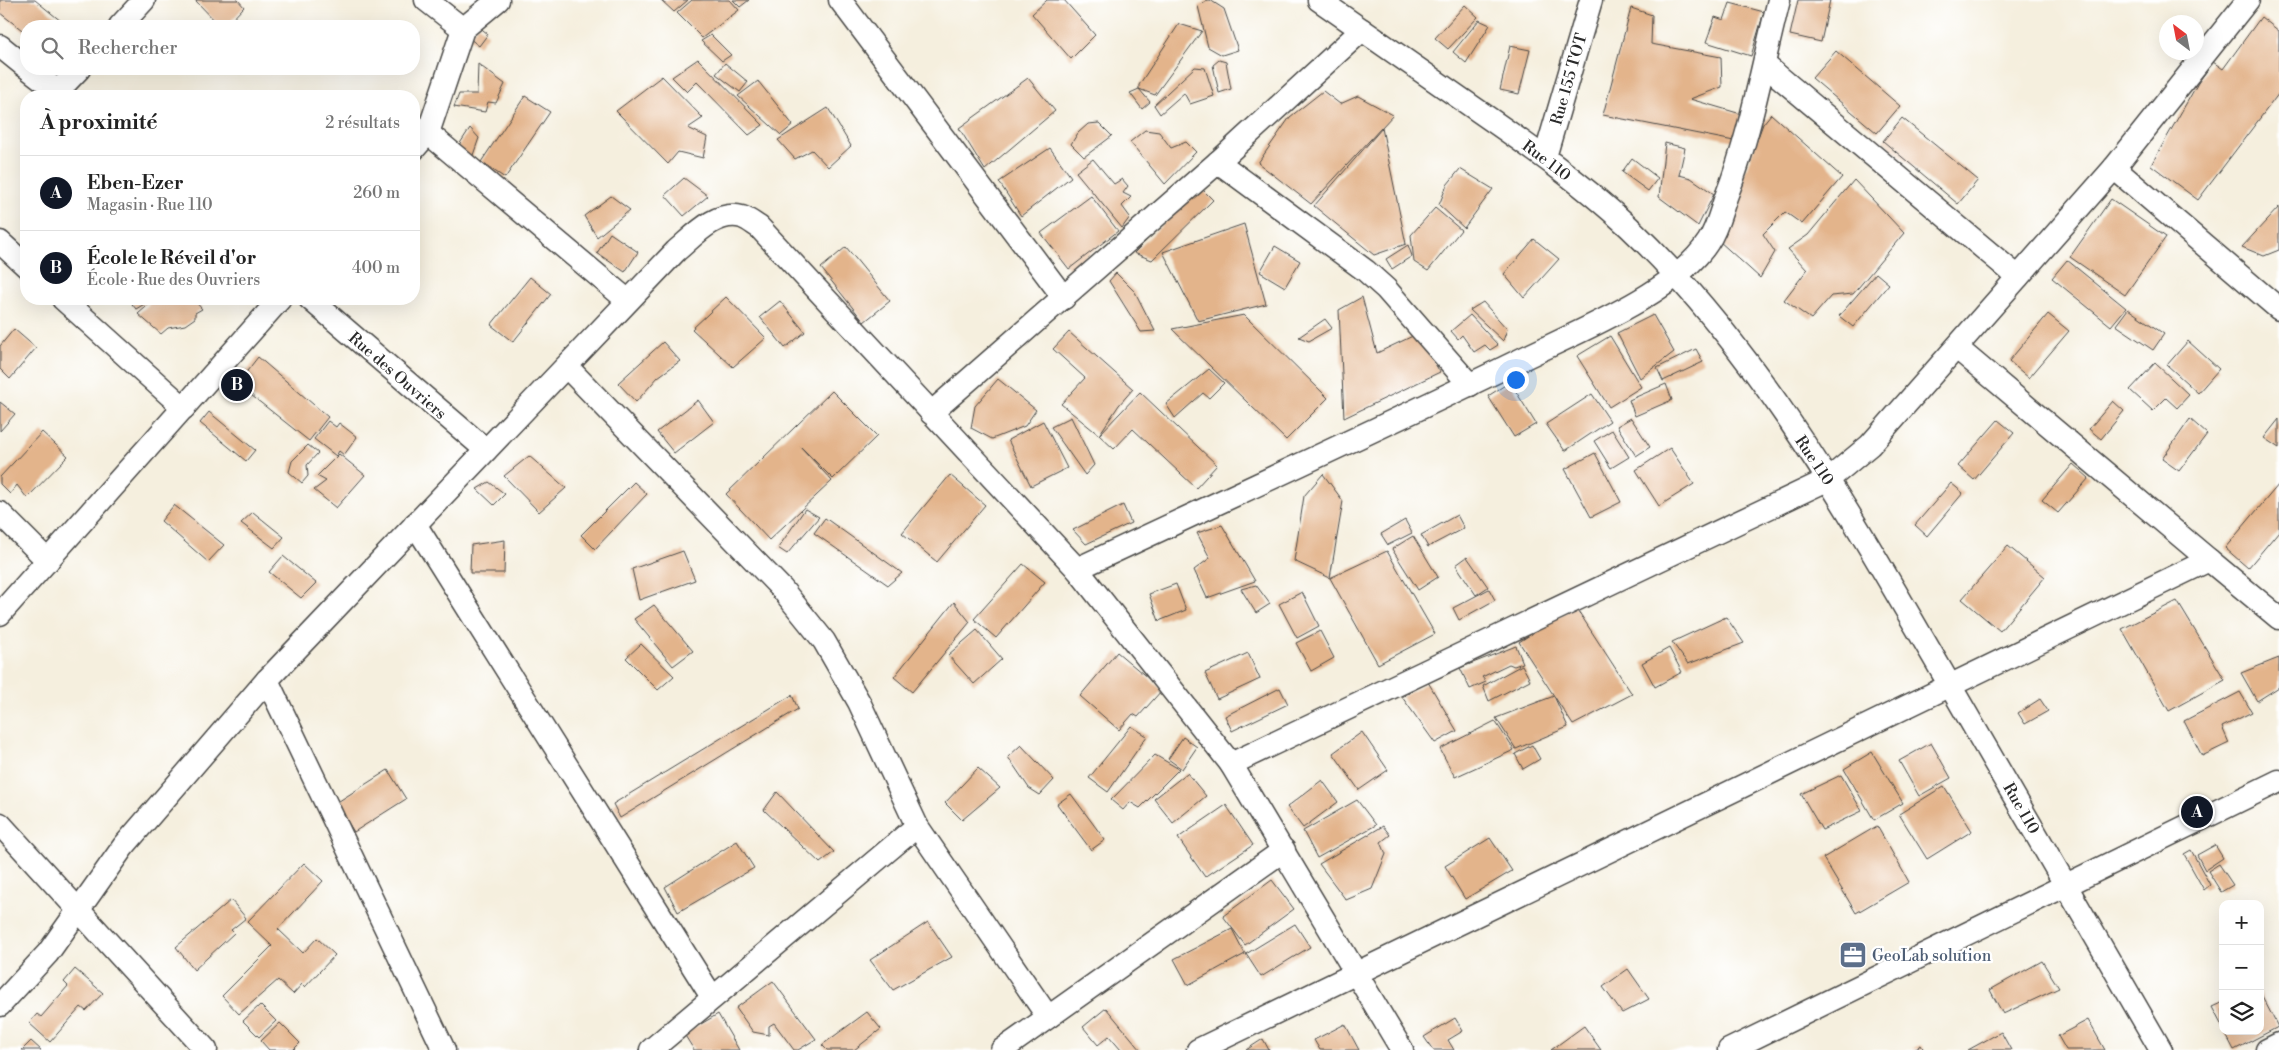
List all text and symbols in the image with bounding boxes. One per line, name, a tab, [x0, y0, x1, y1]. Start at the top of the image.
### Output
north arrow	[2159, 15, 2204, 60]
search box	[20, 20, 420, 75]
street label: Rue 155 TOT	[1546, 31, 1592, 127]
icon: search	[38, 34, 66, 62]
text: Rechercher	[78, 36, 177, 60]
text: À proximité	[40, 110, 157, 136]
text: 2 résultats	[325, 113, 400, 133]
street label: Rue 110	[1518, 136, 1575, 186]
text: Eben-Ezer	[87, 171, 184, 195]
text: A	[50, 183, 62, 203]
text: 260 m	[353, 183, 400, 203]
text: Magasin · Rue 110	[87, 195, 213, 215]
text: École le Réveil d'or	[87, 246, 256, 270]
text: B	[50, 258, 62, 278]
text: 400 m	[352, 258, 400, 278]
text: École · Rue des Ouvriers	[87, 270, 260, 290]
street label: Rue des Ouvriers	[344, 328, 450, 424]
pin: B	[221, 366, 253, 404]
your location	[1503, 367, 1529, 393]
street label: Rue 110	[1790, 432, 1838, 489]
street label: Rue 110	[1998, 779, 2044, 838]
pin: A	[2181, 793, 2213, 831]
map controls	[2219, 900, 2264, 1035]
button: +	[2219, 900, 2264, 945]
office icon: GeoLab solution	[1838, 940, 1868, 970]
button: −	[2219, 945, 2264, 990]
place label: GeoLab solution	[1872, 946, 1992, 966]
button: layers	[2219, 990, 2264, 1035]

